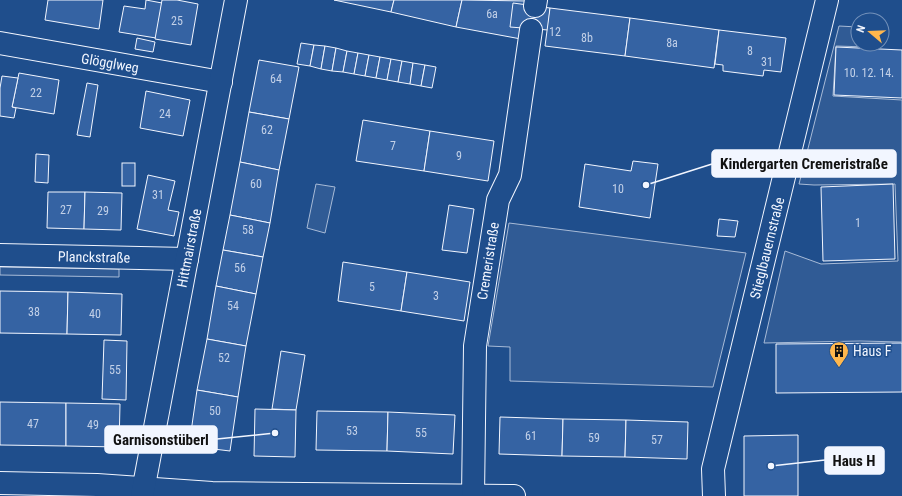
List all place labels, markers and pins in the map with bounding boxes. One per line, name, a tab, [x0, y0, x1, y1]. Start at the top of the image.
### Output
callout: Kindergarten Cremeristraße	[712, 150, 896, 177]
building icon: Haus F	[828, 340, 850, 368]
place label: Haus F	[853, 343, 892, 359]
callout: Garnisonstüberl	[105, 426, 217, 453]
callout: Haus H	[825, 447, 884, 474]

